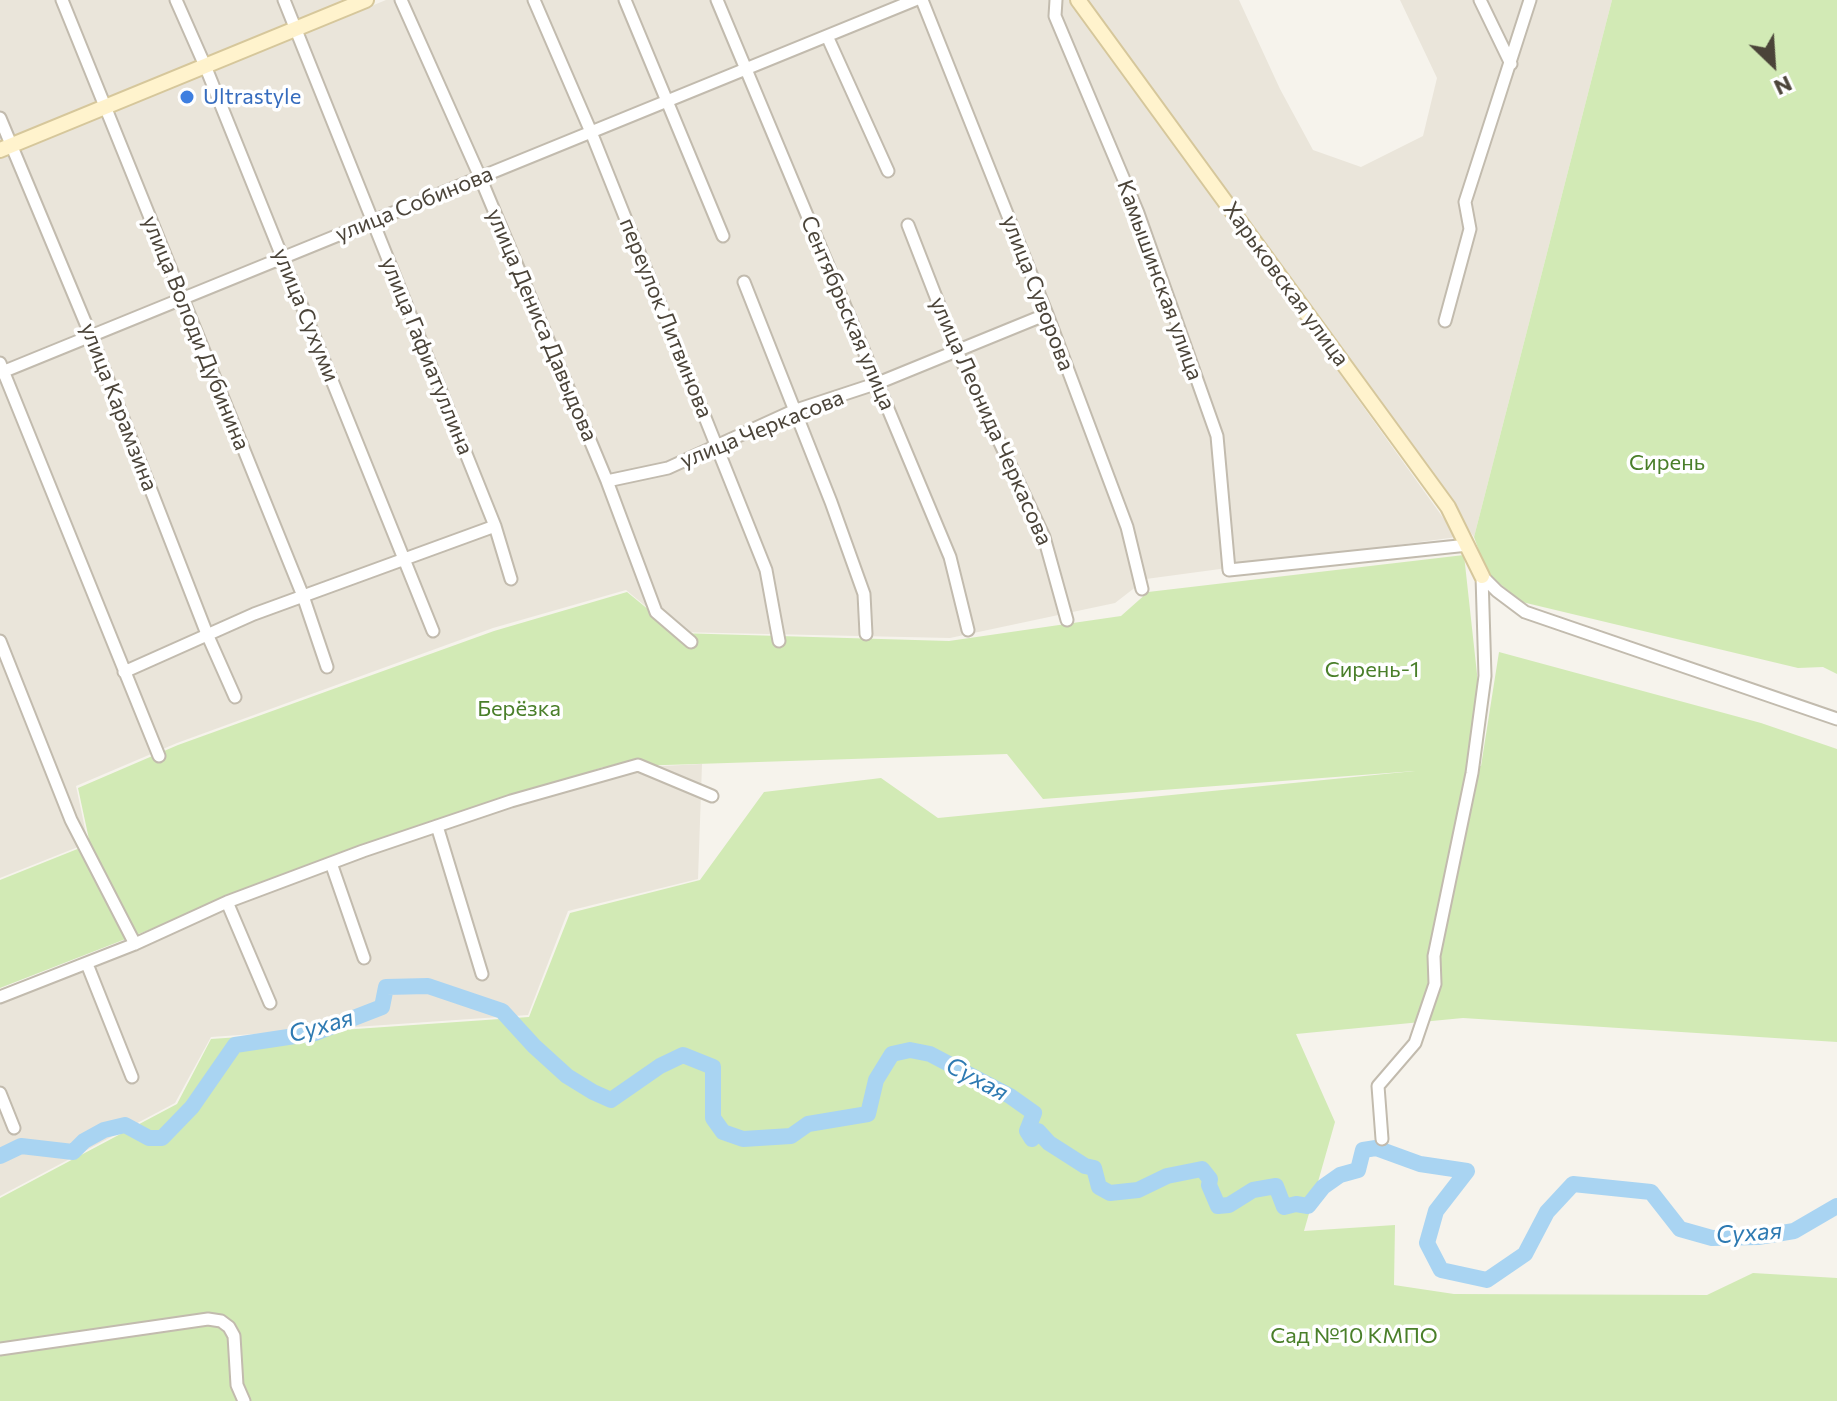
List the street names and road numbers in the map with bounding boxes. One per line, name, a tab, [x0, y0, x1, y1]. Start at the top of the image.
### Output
street label: улица Собинова	[331, 160, 497, 248]
street label: Камышинская улица	[1111, 176, 1209, 384]
street label: Харьковская улица	[1218, 197, 1354, 371]
street label: улица Дениса Давыдова	[481, 205, 603, 445]
street label: улица Володи Дубинина	[137, 212, 255, 454]
street label: Сентябрьская улица	[795, 212, 901, 414]
street label: улица Суворова	[996, 212, 1080, 374]
street label: переулок Литвинова	[614, 214, 718, 422]
street label: улица Сухуми	[267, 244, 345, 386]
street label: улица Гафиатуллина	[375, 253, 479, 459]
street label: улица Леонида Черкасова	[924, 293, 1058, 549]
street label: улица Карамзина	[75, 319, 163, 495]
street label: улица Черкасова	[676, 384, 848, 474]

